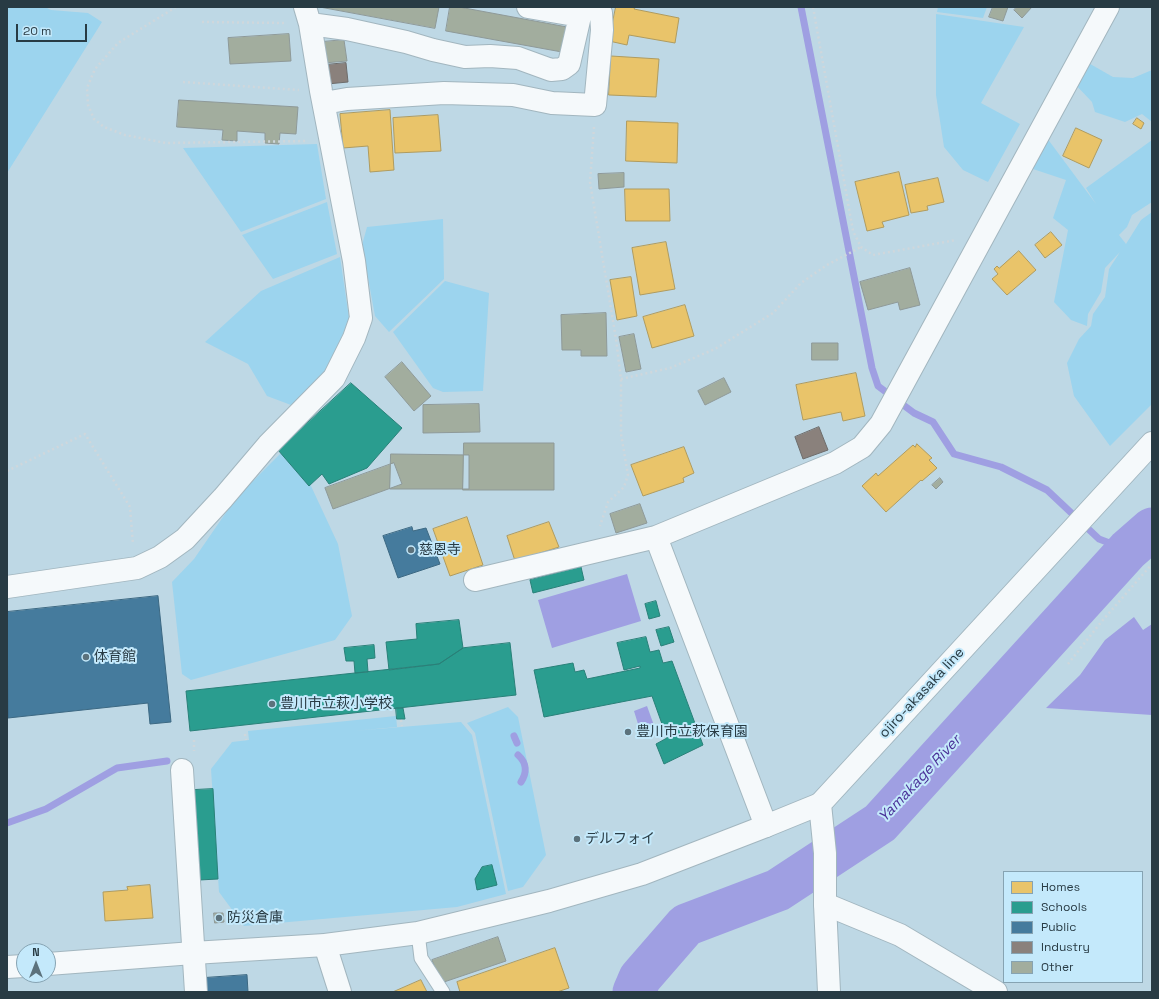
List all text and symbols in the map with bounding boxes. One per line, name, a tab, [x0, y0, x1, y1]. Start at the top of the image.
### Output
scale bar	[18, 16, 89, 42]
text: 20 m	[23, 23, 51, 39]
place label: 慈恩寺	[419, 542, 461, 558]
marker: 慈恩寺	[406, 545, 416, 555]
street label: ojiro-akasaka line	[876, 644, 968, 742]
place label: 体育館	[94, 649, 136, 665]
marker: 体育館	[81, 652, 91, 662]
place label: 豊川市立萩小学校	[280, 696, 392, 712]
marker: 豊川市立萩小学校	[267, 699, 277, 709]
place label: 豊川市立萩保育園	[636, 724, 748, 740]
marker: 豊川市立萩保育園	[623, 727, 633, 737]
water label: Yamakage River	[875, 732, 965, 826]
place label: デルフォイ	[585, 831, 655, 847]
marker: デルフォイ	[572, 834, 582, 844]
legend	[1003, 871, 1143, 983]
text: Homes	[1041, 879, 1080, 895]
text: Schools	[1041, 899, 1087, 915]
place label: 防災倉庫	[227, 910, 283, 926]
marker: 防災倉庫	[214, 913, 224, 923]
text: Public	[1041, 919, 1076, 935]
text: Industry	[1041, 939, 1090, 955]
north arrow	[16, 943, 56, 983]
text: N	[32, 945, 40, 959]
text: Other	[1041, 959, 1074, 975]

